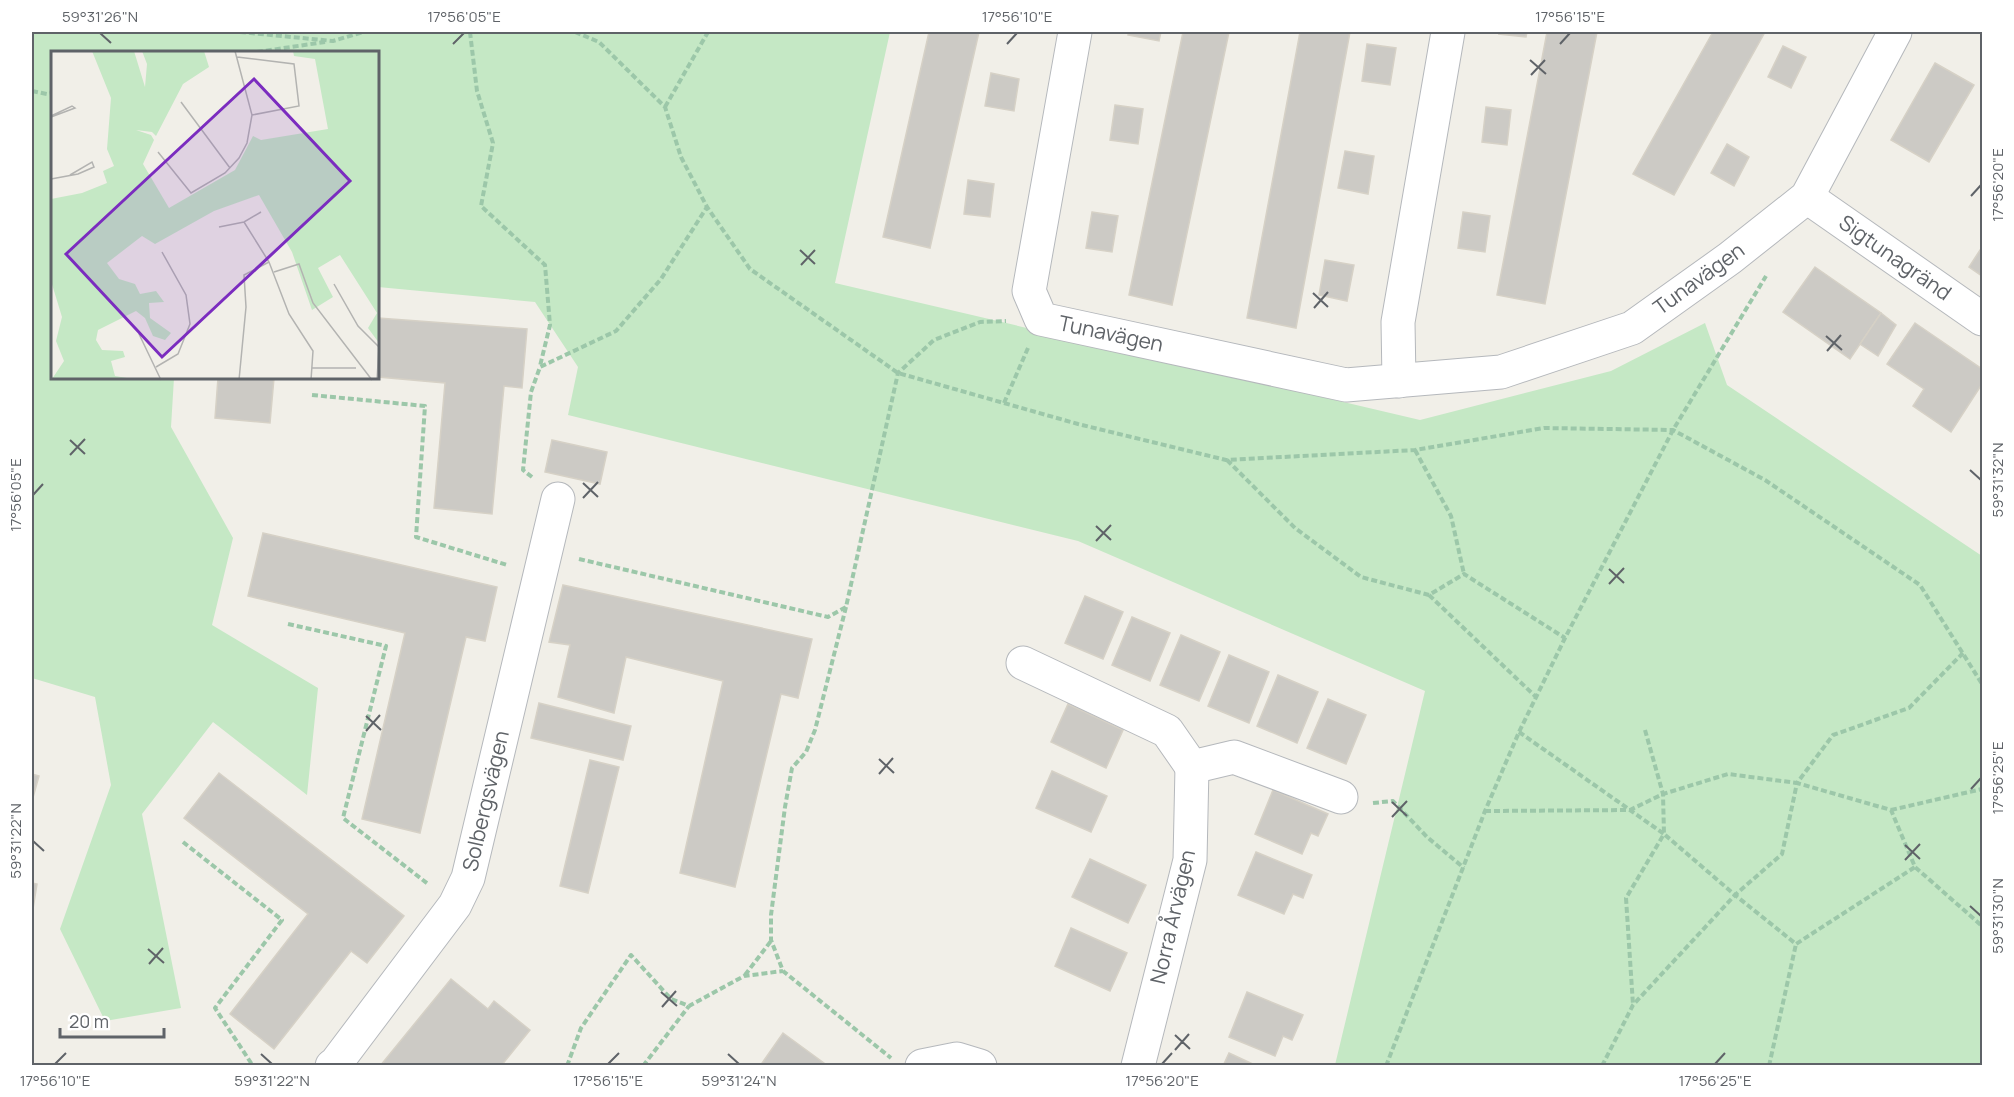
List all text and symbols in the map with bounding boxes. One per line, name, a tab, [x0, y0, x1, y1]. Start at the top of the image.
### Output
text: 59°31'26"N	[62, 6, 138, 27]
text: 17°56'05"E	[427, 6, 501, 27]
text: 17°56'10"E	[982, 6, 1052, 27]
text: 17°56'15"E	[1535, 6, 1605, 27]
inset map	[51, 51, 380, 380]
text: 17°56'20"E	[1987, 148, 2008, 222]
street label: Sigtunagränd	[1834, 208, 1957, 306]
street label: Tunavägen	[1647, 236, 1750, 321]
street label: Tunavägen	[1056, 308, 1166, 358]
text: 59°31'32"N	[1987, 442, 2008, 518]
text: 17°56'05"E	[5, 458, 26, 532]
street label: Solbergsvägen	[455, 728, 515, 874]
text: 17°56'25"E	[1987, 742, 2008, 814]
text: 59°31'22"N	[5, 803, 26, 879]
street label: Norra Årvägen	[1143, 847, 1201, 987]
text: 59°31'30"N	[1987, 878, 2008, 954]
scale bar	[60, 1001, 164, 1039]
text: 20 m	[69, 1009, 109, 1033]
text: 17°56'10"E	[20, 1070, 90, 1091]
text: 59°31'22"N	[234, 1070, 310, 1091]
text: 17°56'15"E	[573, 1070, 643, 1091]
text: 59°31'24"N	[702, 1070, 776, 1091]
text: 17°56'20"E	[1125, 1070, 1199, 1091]
text: 17°56'25"E	[1679, 1070, 1751, 1091]

